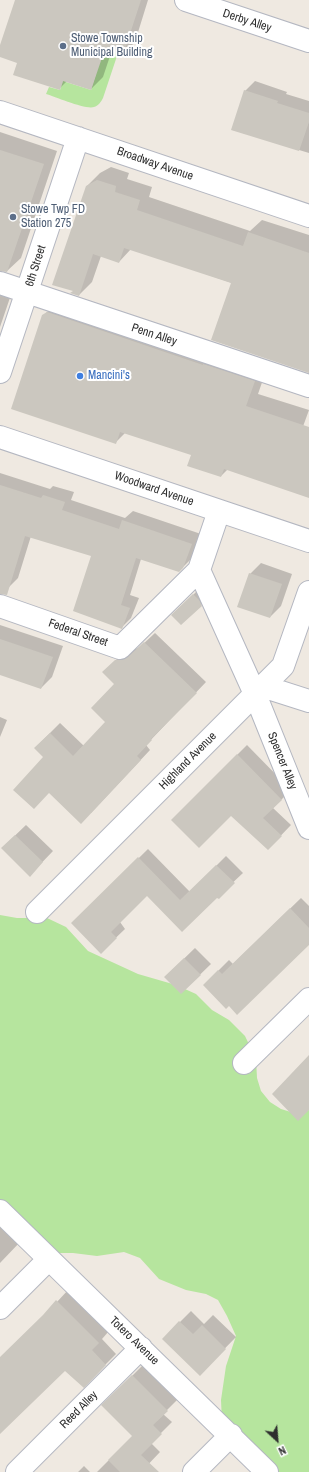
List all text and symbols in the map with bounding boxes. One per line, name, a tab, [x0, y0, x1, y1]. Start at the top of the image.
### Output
street label: Derby Alley	[221, 6, 273, 36]
place label: Stowe Township Municipal Building	[71, 32, 153, 60]
marker: Stowe Township Municipal Building	[58, 41, 68, 51]
street label: Broadway Avenue	[115, 144, 195, 184]
place label: Stowe Twp FD Station 275	[21, 203, 85, 231]
marker: Stowe Twp FD Station 275	[8, 212, 18, 222]
street label: 6th Street	[23, 243, 49, 289]
street label: Penn Alley	[129, 321, 179, 349]
place label: Mancini's	[88, 369, 130, 383]
marker: Mancini's	[75, 371, 85, 381]
street label: Woodward Avenue	[113, 469, 195, 509]
street label: Federal Street	[46, 616, 110, 650]
street label: Highland Avenue	[156, 729, 220, 793]
street label: Spencer Alley	[264, 730, 300, 792]
street label: Totero Avenue	[106, 1314, 162, 1368]
street label: Reed Alley	[57, 1388, 101, 1432]
north arrow	[257, 1420, 297, 1460]
text: N	[276, 1443, 288, 1459]

